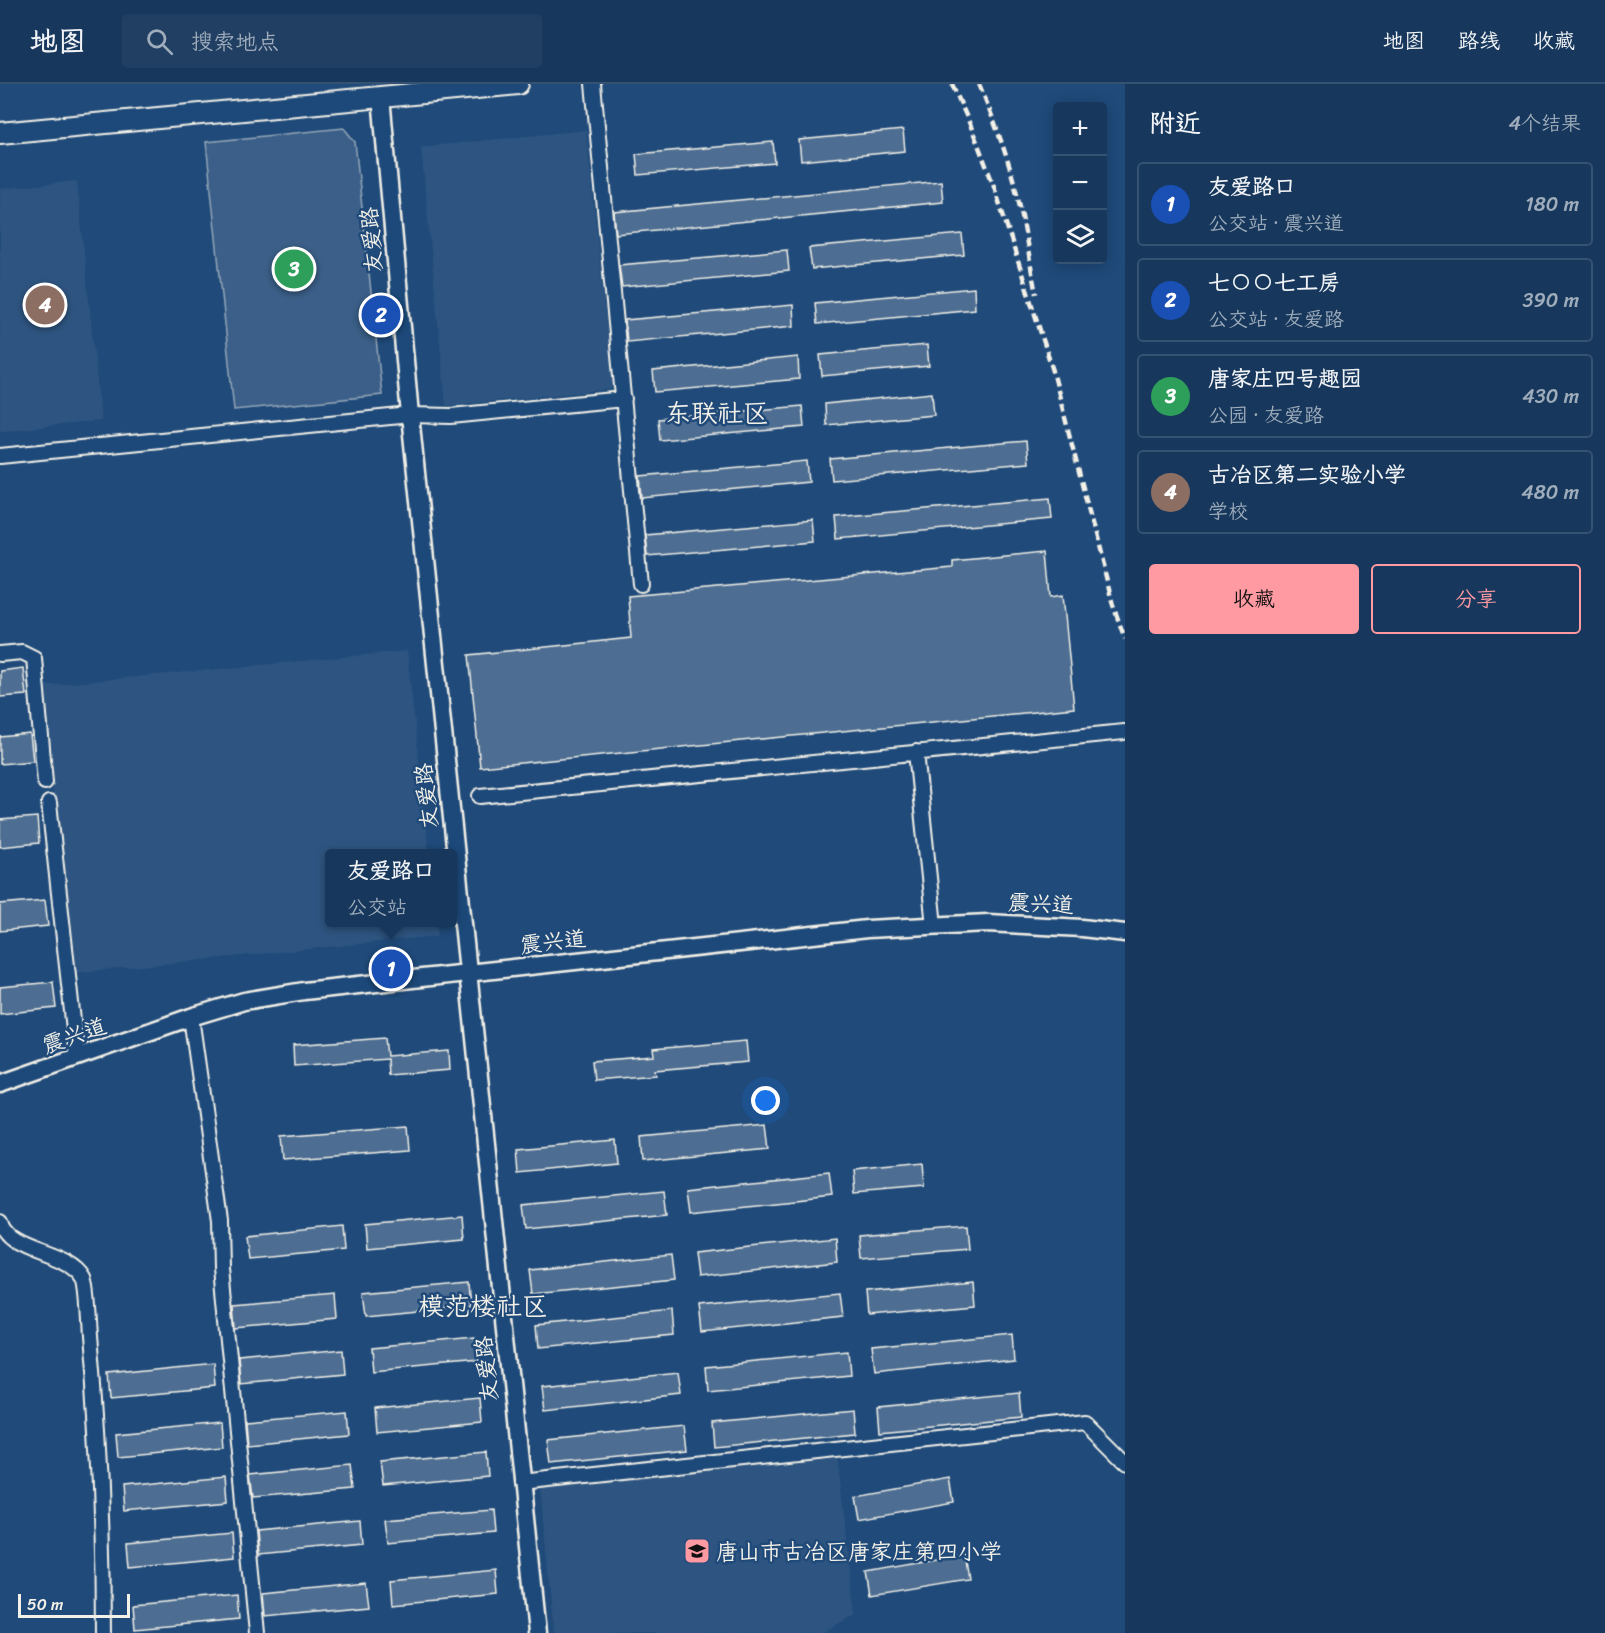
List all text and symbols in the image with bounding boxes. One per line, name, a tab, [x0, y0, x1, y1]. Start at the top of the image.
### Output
search box	[122, 14, 542, 68]
text: 地图	[30, 17, 86, 66]
text: 搜索地点	[191, 22, 279, 61]
text: 地图	[1383, 22, 1425, 60]
text: 路线	[1458, 22, 1500, 60]
text: 收藏	[1533, 22, 1575, 60]
icon: search	[143, 25, 176, 58]
text: 附近	[1149, 100, 1201, 146]
map controls	[1053, 102, 1107, 264]
button: +	[1053, 102, 1107, 156]
text: 4个结果	[1509, 106, 1581, 141]
button: −	[1053, 156, 1107, 210]
text: 友爱路口	[1208, 167, 1296, 206]
text: 1	[1166, 187, 1175, 222]
text: 180 m	[1525, 187, 1579, 222]
street label: 友爱路	[349, 205, 394, 275]
text: 公交站 · 震兴道	[1208, 206, 1344, 241]
button: layers	[1053, 210, 1107, 264]
pin: 3	[274, 246, 314, 291]
text: 七〇〇七工房	[1208, 263, 1340, 302]
pin: 4	[26, 282, 64, 328]
text: 2	[1165, 283, 1176, 318]
text: 390 m	[1523, 283, 1579, 318]
pin: 2	[362, 292, 400, 338]
text: 公交站 · 友爱路	[1208, 302, 1344, 337]
text: 唐家庄四号趣园	[1208, 359, 1362, 398]
text: 3	[1165, 379, 1176, 414]
text: 430 m	[1522, 379, 1579, 414]
district label: 东联社区	[665, 390, 769, 436]
text: 公园 · 友爱路	[1208, 398, 1324, 433]
text: 古冶区第二实验小学	[1208, 455, 1406, 494]
text: 4	[1164, 475, 1177, 510]
text: 480 m	[1521, 475, 1579, 510]
text: 学校	[1208, 494, 1248, 529]
button: 收藏	[1149, 564, 1359, 634]
button: 分享	[1371, 564, 1581, 634]
street label: 友爱路	[404, 761, 449, 831]
popup	[325, 849, 457, 927]
text: 友爱路口	[347, 851, 435, 890]
street label: 震兴道	[1007, 882, 1075, 925]
text: 公交站	[347, 890, 407, 925]
street label: 震兴道	[518, 919, 588, 964]
pin: 1	[372, 946, 410, 992]
street label: 震兴道	[37, 1006, 112, 1065]
your location	[751, 1086, 780, 1115]
district label: 模范楼社区	[418, 1283, 548, 1329]
street label: 友爱路	[464, 1334, 509, 1404]
place label: 唐山市古冶区唐家庄第四小学	[716, 1532, 1002, 1571]
school or university icon: 唐山市古冶区唐家庄第四小学	[682, 1536, 712, 1566]
text: 50 m	[27, 1590, 63, 1619]
scale bar	[18, 1591, 130, 1618]

